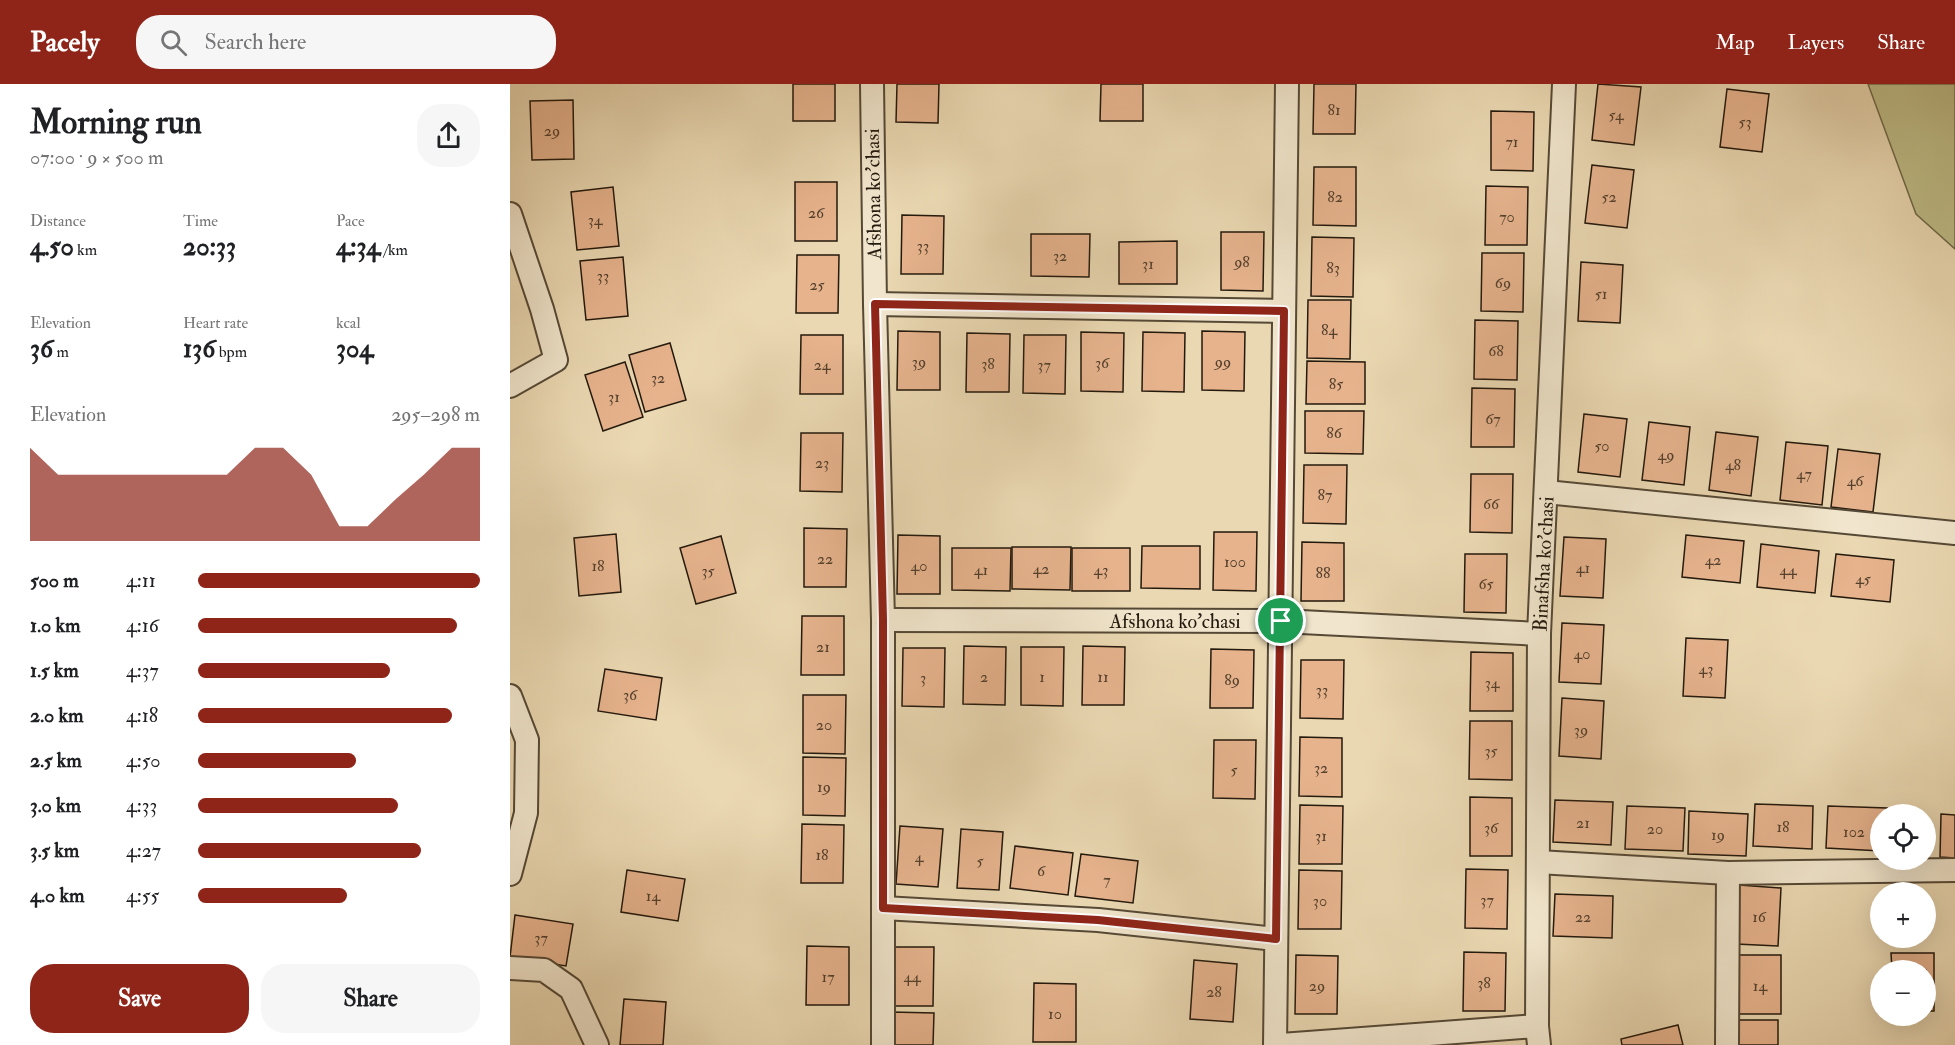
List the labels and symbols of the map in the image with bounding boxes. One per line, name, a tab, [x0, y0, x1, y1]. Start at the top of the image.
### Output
house number: 81	[1327, 100, 1341, 120]
house number: 54	[1608, 105, 1625, 125]
house number: 53	[1738, 112, 1752, 132]
house number: 29	[544, 121, 560, 141]
street label: Afshona ko'chasi	[860, 128, 887, 261]
house number: 71	[1505, 132, 1519, 152]
house number: 82	[1327, 187, 1343, 207]
house number: 52	[1601, 187, 1617, 207]
house number: 26	[808, 203, 825, 223]
house number: 70	[1499, 207, 1515, 227]
house number: 34	[588, 210, 604, 230]
house number: 33	[917, 236, 929, 256]
house number: 32	[1053, 246, 1067, 266]
house number: 98	[1233, 252, 1250, 272]
house number: 31	[1142, 254, 1154, 274]
house number: 83	[1326, 258, 1340, 278]
house number: 33	[597, 266, 609, 286]
house number: 69	[1495, 273, 1511, 293]
house number: 25	[809, 275, 825, 295]
house number: 51	[1595, 284, 1607, 304]
house number: 84	[1321, 320, 1338, 340]
house number: 68	[1488, 341, 1504, 361]
house number: 39	[912, 352, 926, 372]
house number: 99	[1214, 352, 1231, 372]
house number: 36	[1095, 353, 1110, 373]
house number: 38	[981, 354, 995, 374]
house number: 24	[814, 355, 832, 375]
house number: 37	[1037, 355, 1051, 375]
house number: 32	[651, 368, 665, 388]
house number: 85	[1329, 374, 1343, 394]
house number: 31	[608, 387, 620, 407]
house number: 67	[1485, 409, 1501, 429]
house number: 86	[1326, 423, 1343, 443]
house number: 50	[1594, 436, 1610, 456]
house number: 49	[1658, 445, 1674, 465]
house number: 23	[815, 453, 829, 473]
house number: 48	[1725, 455, 1742, 475]
house number: 47	[1796, 464, 1812, 484]
house number: 46	[1847, 471, 1864, 491]
house number: 87	[1318, 485, 1333, 505]
house number: 66	[1483, 494, 1500, 514]
street label: Binafsha ko'chasi	[1527, 496, 1560, 632]
house number: 22	[817, 549, 833, 569]
house number: 42	[1705, 550, 1721, 570]
house number: 100	[1224, 552, 1246, 572]
house number: 18	[591, 556, 605, 576]
house number: 40	[911, 556, 927, 576]
house number: 41	[1576, 558, 1590, 578]
house number: 42	[1033, 559, 1049, 579]
house number: 41	[974, 560, 988, 580]
house number: 43	[1094, 560, 1108, 580]
house number: 44	[1779, 560, 1798, 580]
house number: 35	[701, 561, 715, 581]
house number: 88	[1315, 563, 1331, 583]
house number: 45	[1855, 569, 1871, 589]
house number: 65	[1478, 574, 1494, 594]
pin	[1255, 595, 1306, 646]
street label: Afshona ko'chasi	[1108, 609, 1241, 634]
house number: 21	[816, 637, 830, 657]
house number: 40	[1574, 644, 1590, 664]
house number: 43	[1699, 659, 1713, 679]
house number: 2	[980, 667, 988, 687]
house number: 1	[1039, 667, 1045, 687]
house number: 11	[1097, 667, 1109, 687]
house number: 3	[920, 668, 926, 688]
house number: 89	[1224, 670, 1240, 690]
house number: 34	[1485, 673, 1501, 693]
house number: 33	[1316, 680, 1328, 700]
house number: 36	[623, 685, 638, 705]
house number: 20	[816, 715, 832, 735]
house number: 39	[1574, 720, 1588, 740]
house number: 35	[1484, 741, 1498, 761]
house number: 32	[1314, 758, 1328, 778]
house number: 5	[1230, 760, 1238, 780]
house number: 19	[817, 777, 831, 797]
house number: 21	[1576, 813, 1590, 833]
house number: 18	[1776, 817, 1790, 837]
house number: 36	[1484, 818, 1499, 838]
house number: 20	[1647, 819, 1663, 839]
house number: 102	[1843, 822, 1865, 842]
house number: 19	[1711, 825, 1725, 845]
house number: 31	[1315, 826, 1327, 846]
house number: 18	[815, 845, 829, 865]
house number: 4	[915, 847, 925, 867]
house number: 5	[976, 851, 984, 871]
house number: 6	[1037, 861, 1046, 881]
house number: 7	[1103, 870, 1111, 890]
house number: 14	[646, 886, 662, 906]
house number: 37	[1480, 890, 1494, 910]
house number: 30	[1313, 891, 1327, 911]
house number: 22	[1575, 907, 1591, 927]
house number: 16	[1752, 907, 1767, 927]
house number: 37	[534, 928, 548, 948]
house number: 17	[821, 967, 835, 987]
house number: 44	[903, 967, 922, 987]
house number: 38	[1477, 973, 1491, 993]
house number: 29	[1309, 976, 1325, 996]
house number: 14	[1753, 976, 1769, 996]
house number: 28	[1206, 982, 1222, 1002]
house number: 10	[1048, 1004, 1062, 1024]

